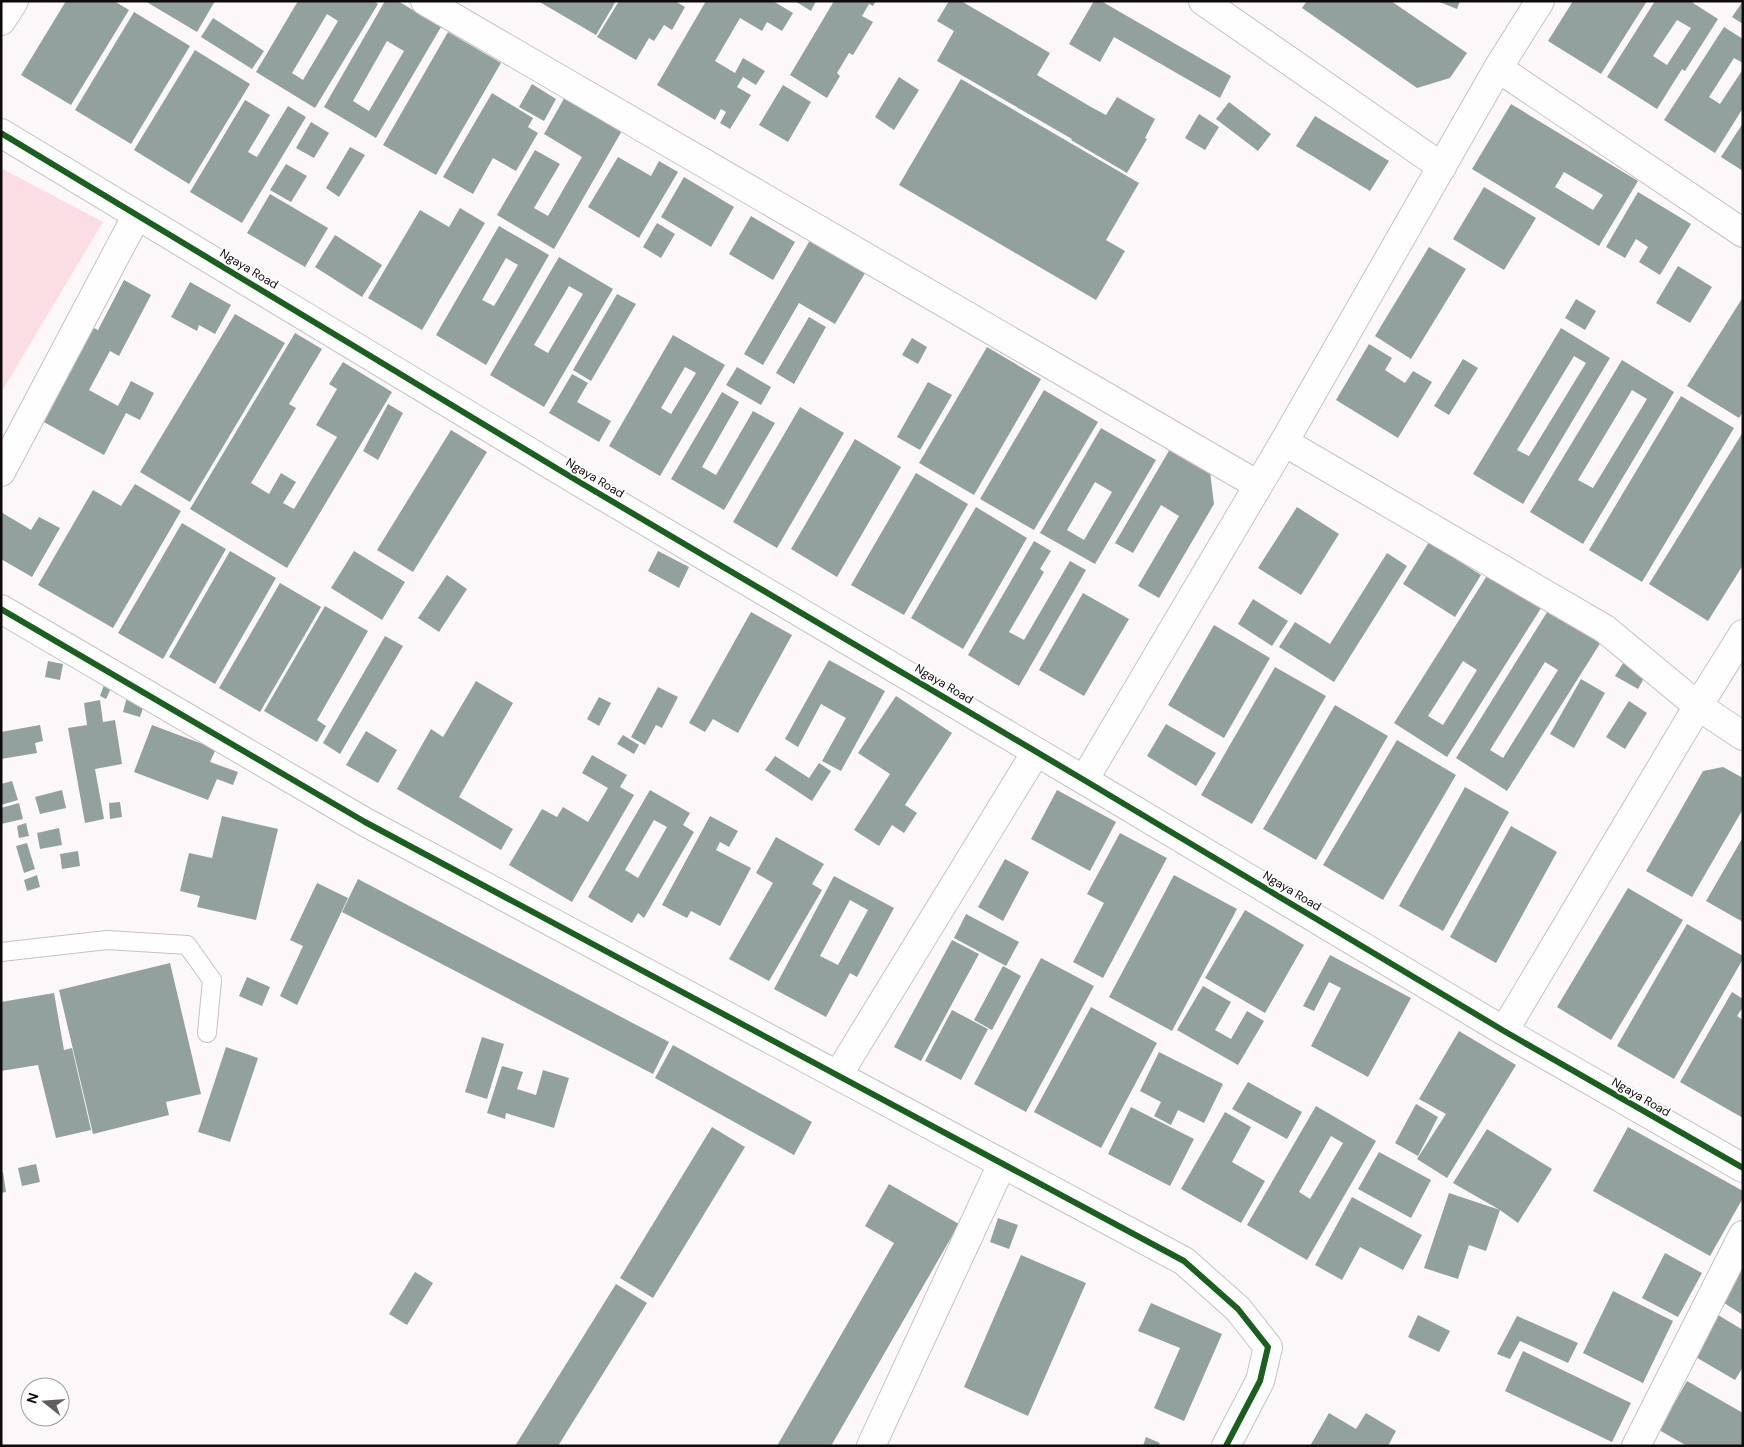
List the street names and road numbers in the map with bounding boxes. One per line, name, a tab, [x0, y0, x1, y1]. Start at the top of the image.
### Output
street label: Ngaya Road	[217, 245, 281, 293]
street label: Ngaya Road	[563, 454, 627, 502]
street label: Ngaya Road	[912, 660, 976, 708]
street label: Ngaya Road	[1260, 867, 1324, 915]
street label: Ngaya Road	[1609, 1074, 1673, 1120]

